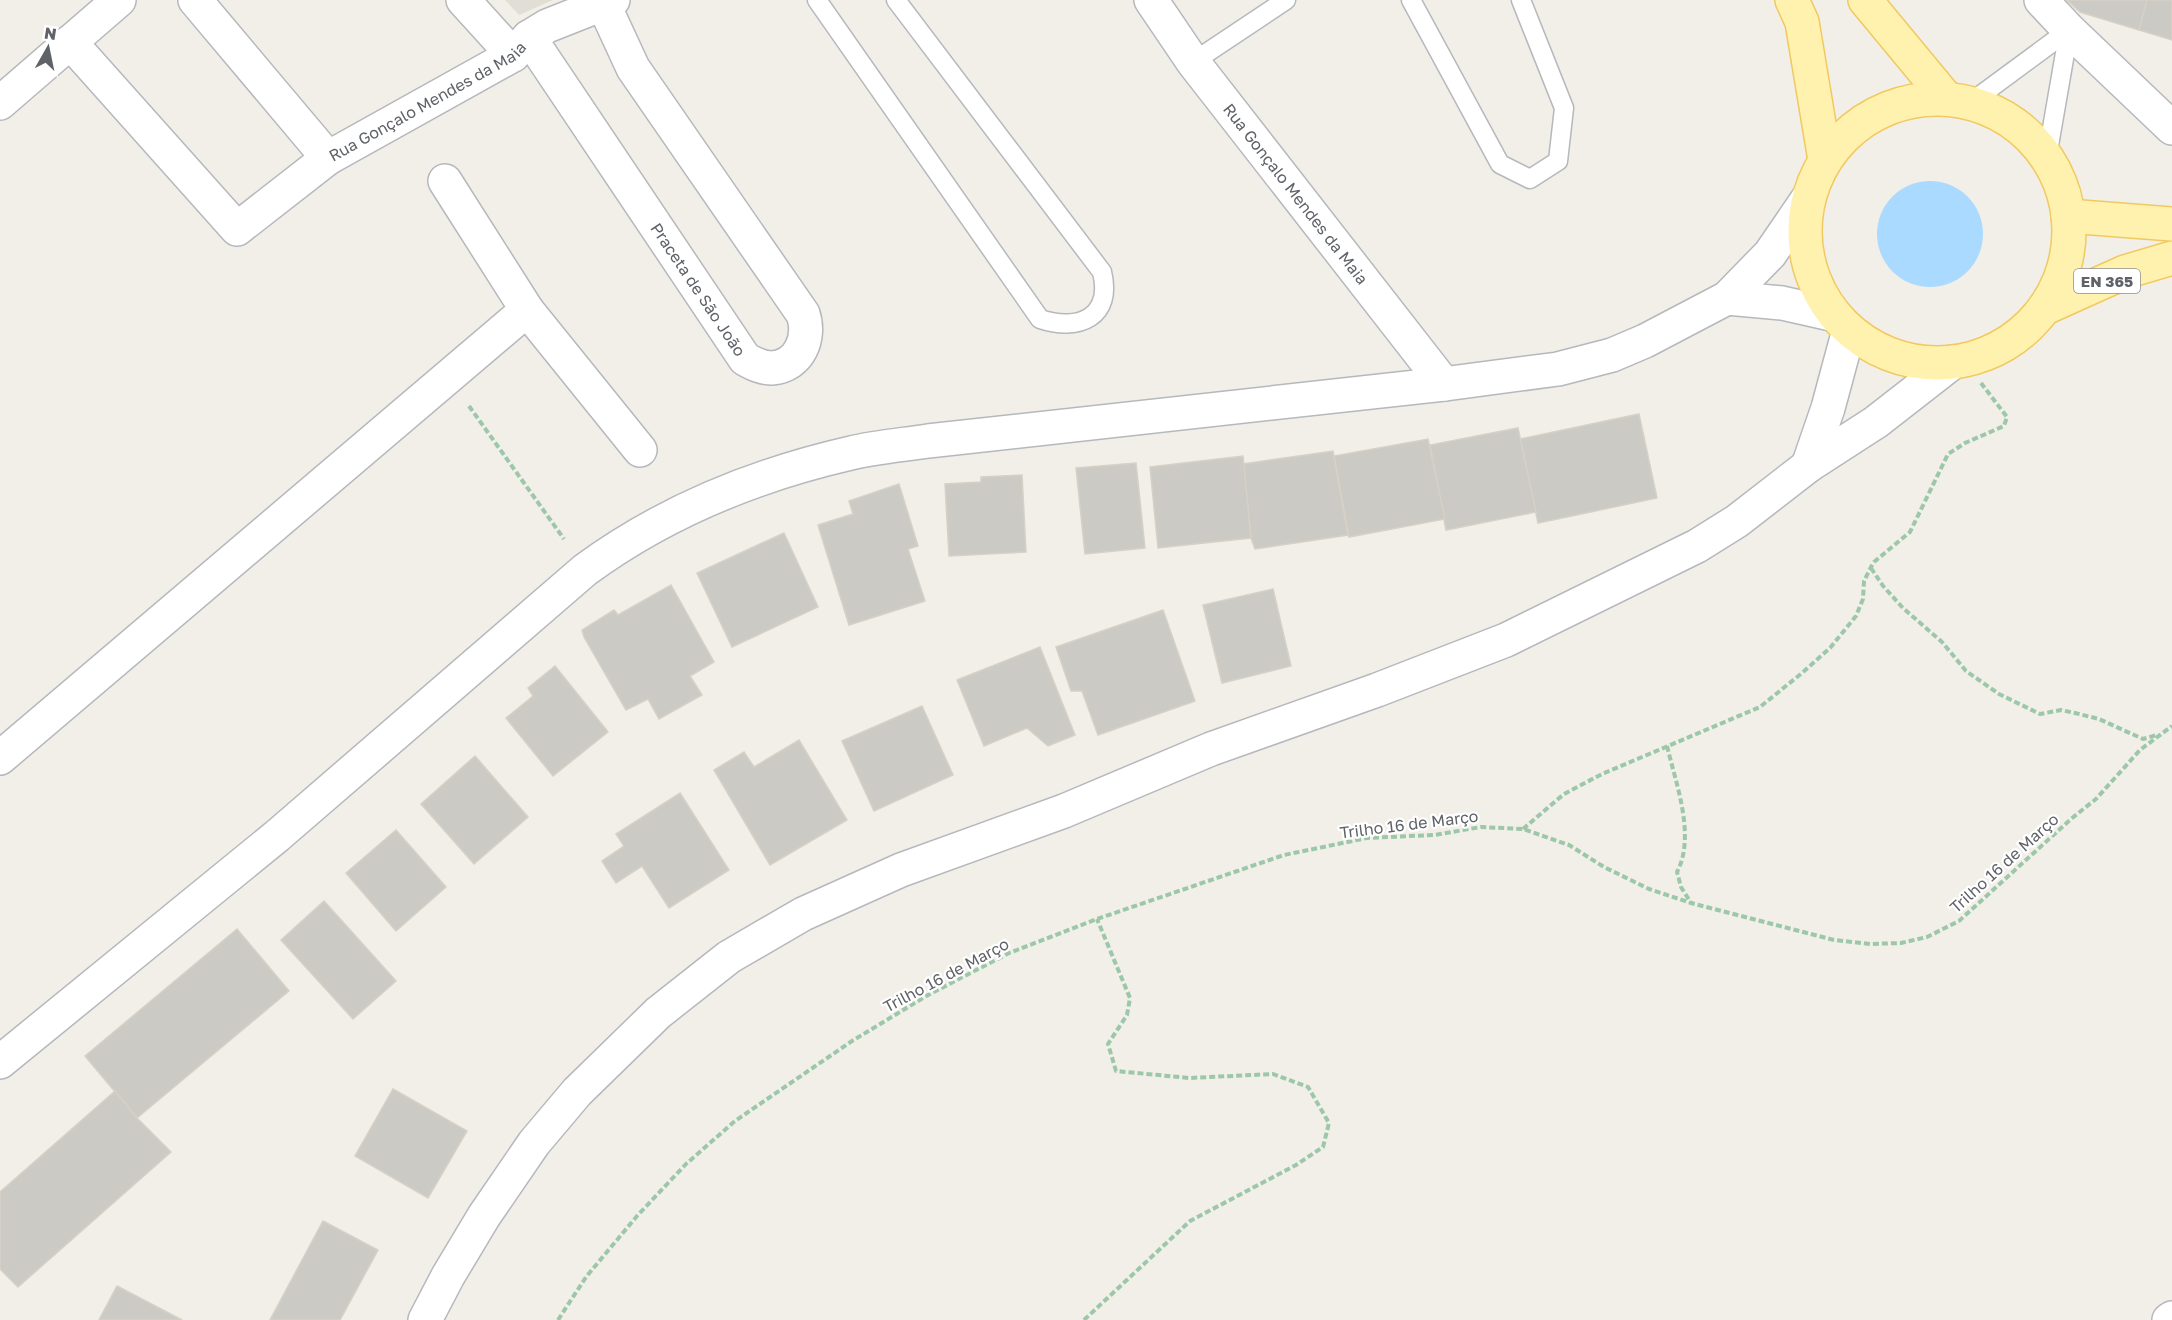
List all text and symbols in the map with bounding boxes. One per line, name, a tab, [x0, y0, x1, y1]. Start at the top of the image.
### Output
north arrow	[18, 18, 78, 78]
text: N	[43, 22, 58, 44]
street label: Rua Gonçalo Mendes da Maia	[325, 37, 530, 166]
street label: Rua Gonçalo Mendes da Maia	[1219, 99, 1372, 288]
street label: Praceta de São João	[647, 219, 750, 360]
road number: EN 365	[2074, 269, 2140, 293]
street label: Trilho 16 de Março	[1339, 806, 1479, 842]
street label: Trilho 16 de Março	[1946, 809, 2062, 917]
street label: Trilho 16 de Março	[880, 933, 1012, 1017]

